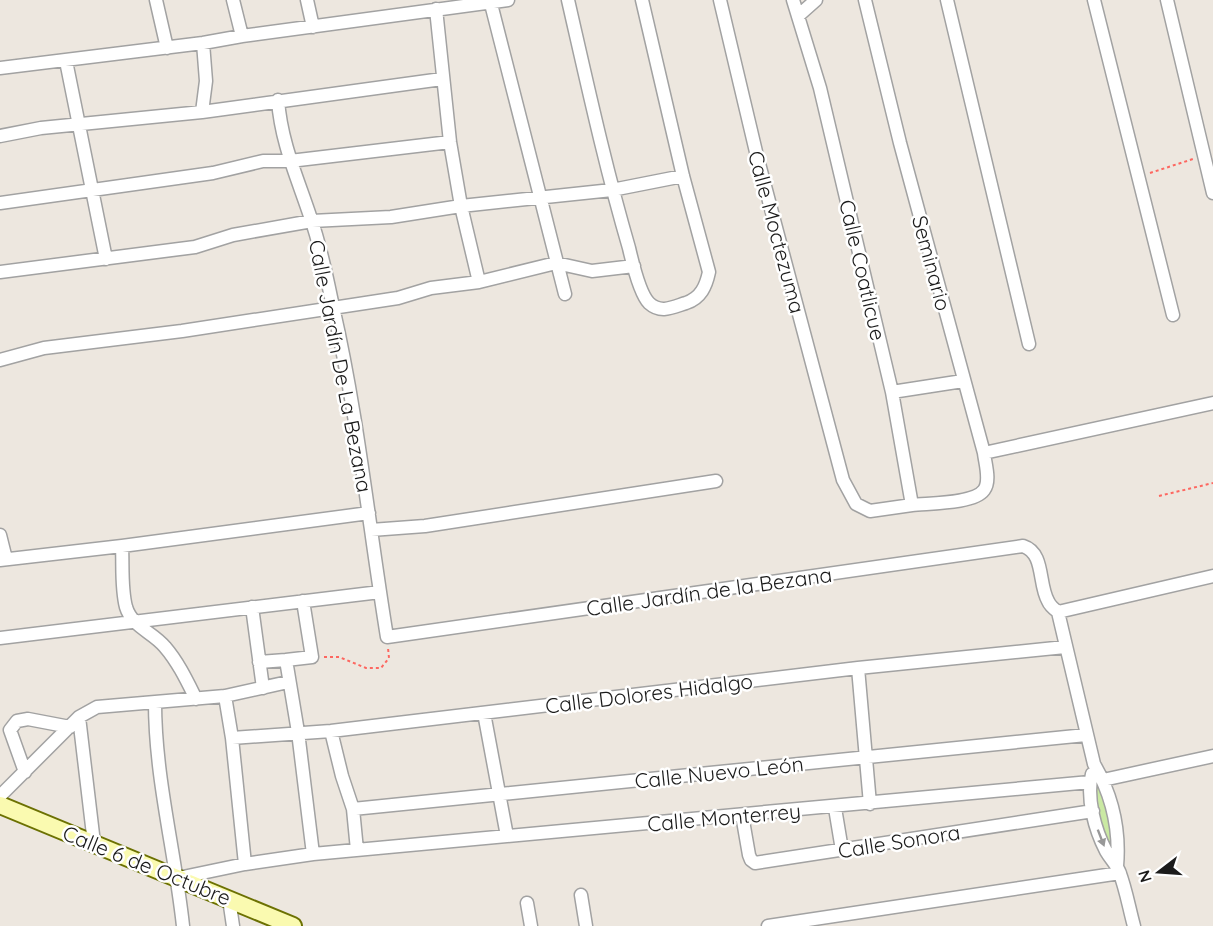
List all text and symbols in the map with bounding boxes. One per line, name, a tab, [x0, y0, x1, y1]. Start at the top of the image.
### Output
street label: Calle Moctezuma	[743, 148, 811, 316]
street label: Calle Coatlicue	[834, 197, 892, 343]
street label: Seminario	[907, 213, 957, 313]
street label: Calle Jardín De La Bezana	[304, 238, 378, 494]
street label: Calle Jardín de la Bezana	[585, 561, 833, 621]
street label: Calle Dolores Hidalgo	[544, 667, 754, 719]
street label: Calle Nuevo León	[633, 750, 805, 794]
street label: Calle Monterrey	[646, 797, 802, 837]
street label: Calle 6 de Octubre	[59, 819, 235, 911]
street label: Calle Sonora	[836, 819, 962, 863]
one-way arrow	[1096, 829, 1106, 847]
north arrow	[1129, 842, 1189, 902]
text: N	[1133, 868, 1156, 885]

